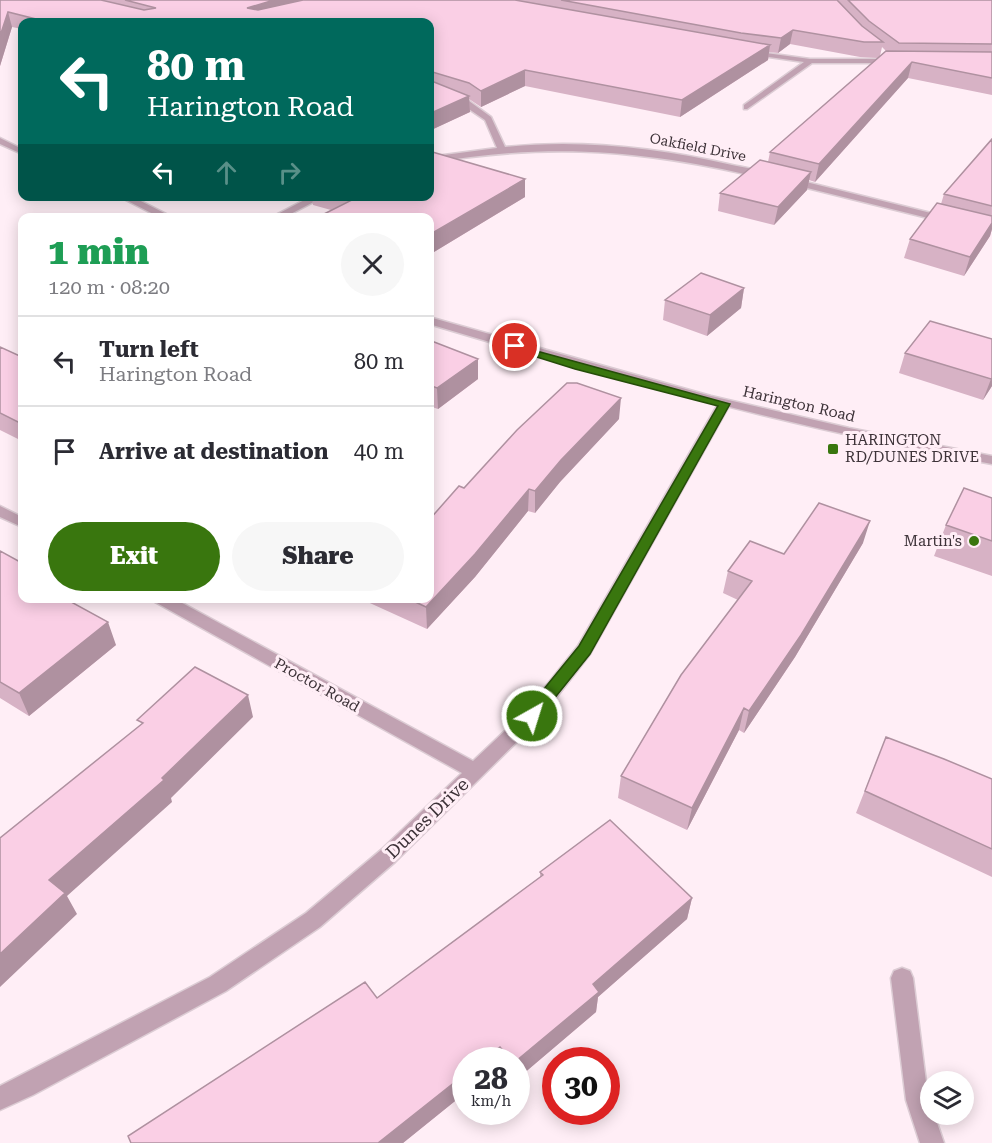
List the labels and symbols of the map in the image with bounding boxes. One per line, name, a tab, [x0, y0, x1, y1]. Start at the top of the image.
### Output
street label: Oakfield Drive	[648, 130, 748, 164]
pin	[489, 320, 540, 371]
street label: Harington Road	[741, 382, 857, 426]
place label: HARINGTON RD/DUNES DRIVE	[845, 431, 979, 466]
marker: HARINGTON RD/DUNES DRIVE	[826, 442, 840, 456]
place label: Martin's	[904, 532, 962, 550]
marker: Martin's	[967, 534, 981, 548]
street label: Proctor Road	[271, 654, 363, 716]
position arrow	[500, 684, 564, 748]
street label: Dunes Drive	[381, 773, 473, 863]
speed limit sign: 30	[542, 1047, 620, 1125]

